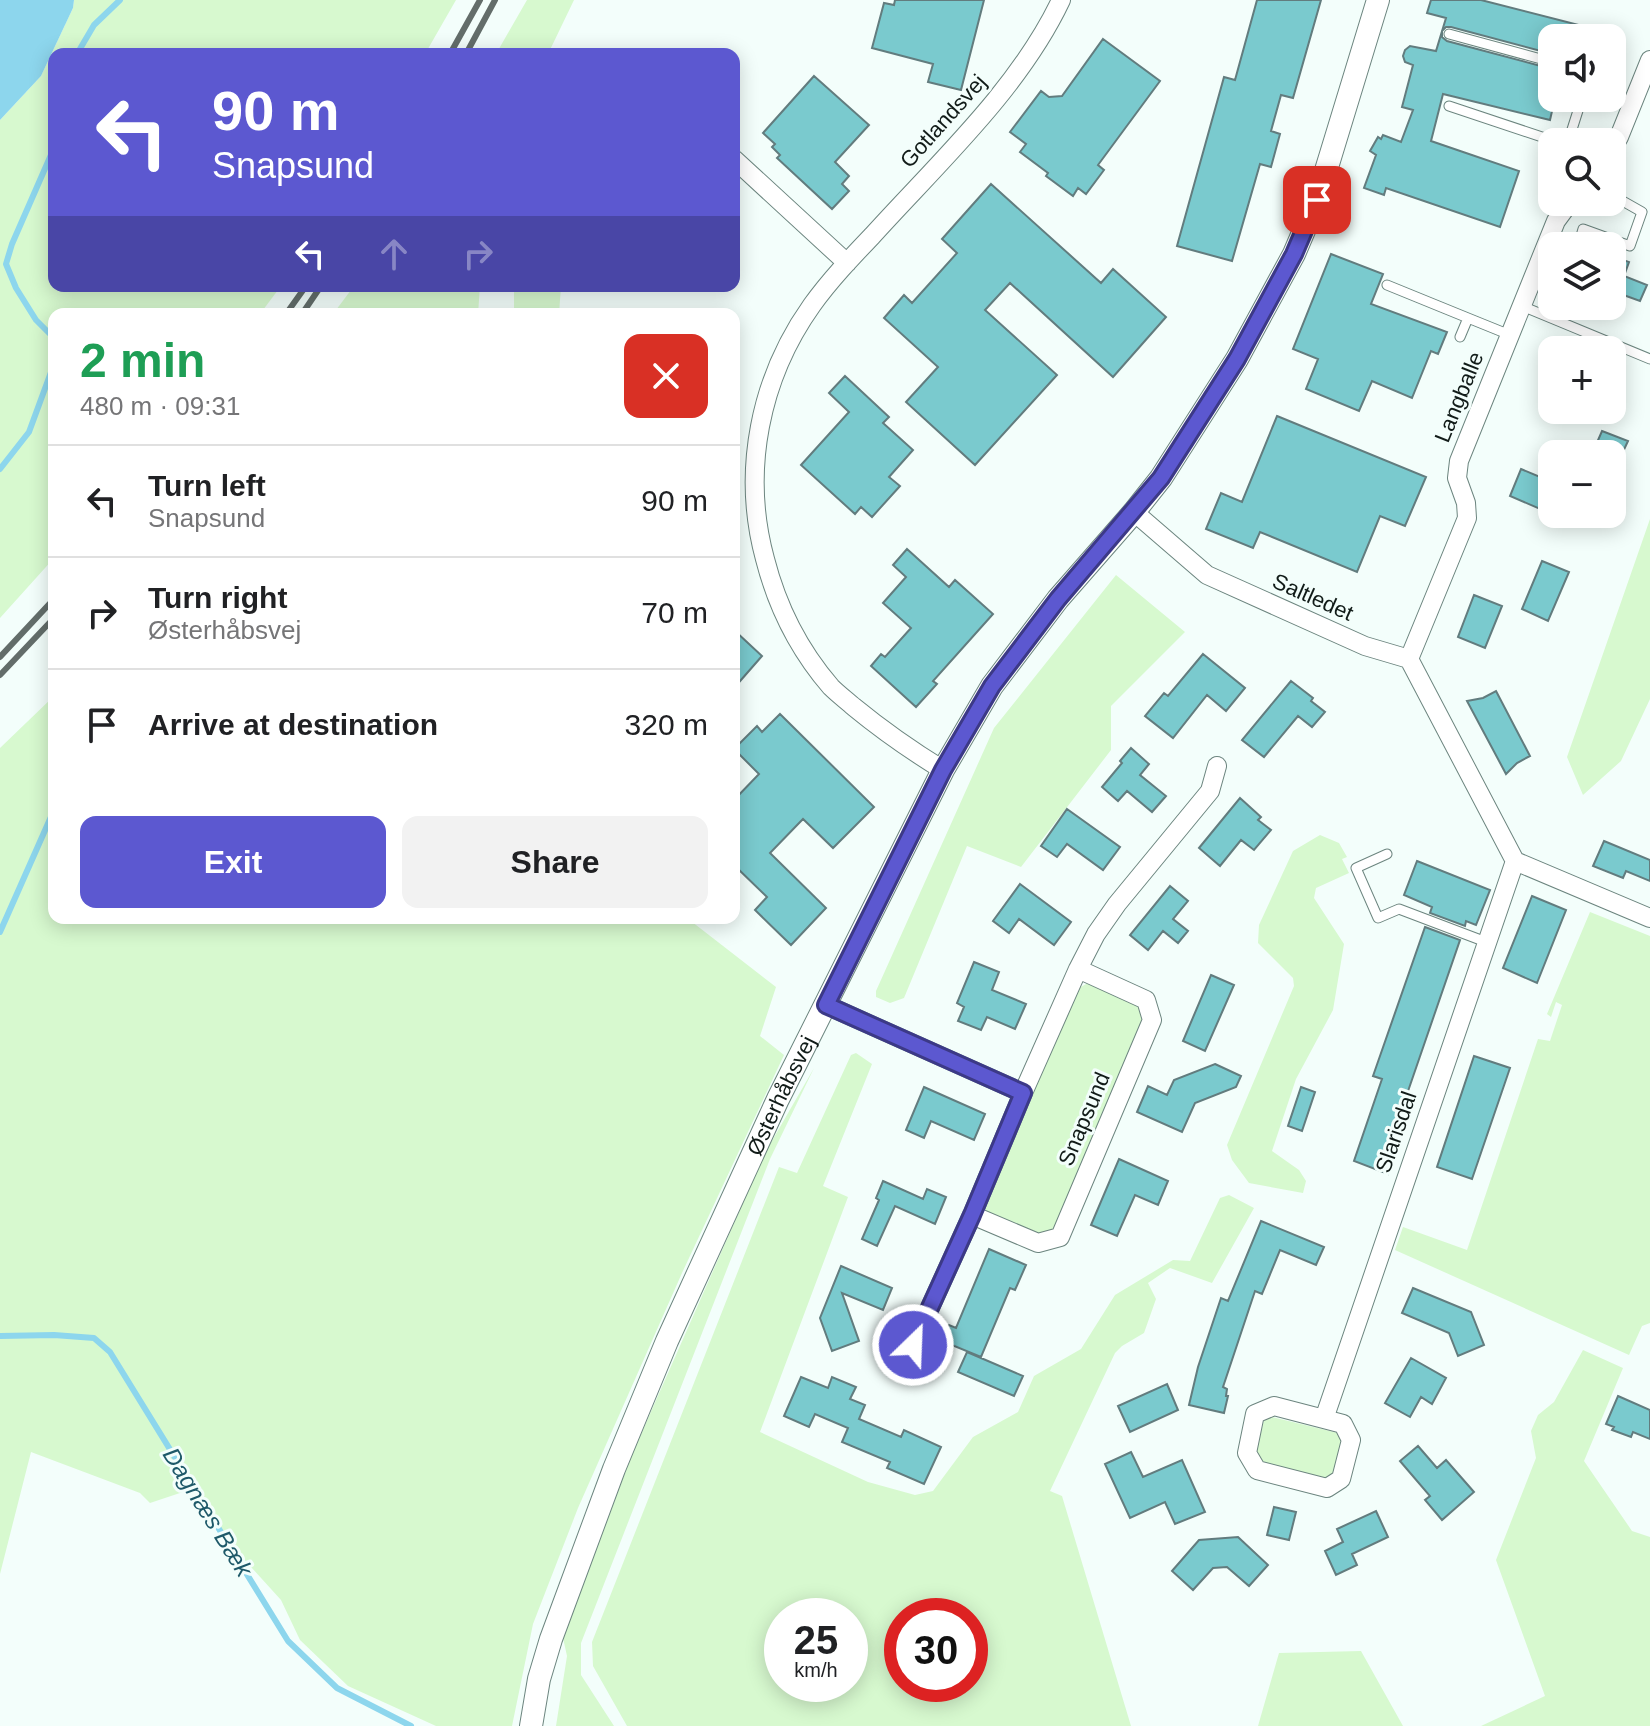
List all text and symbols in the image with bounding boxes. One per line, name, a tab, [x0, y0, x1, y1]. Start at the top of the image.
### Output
map controls	[1538, 24, 1626, 528]
button: sound	[1538, 24, 1626, 112]
street label: Gotlandsvej	[895, 69, 991, 173]
text: 90 m	[212, 79, 340, 142]
icon: left	[80, 80, 184, 184]
button: search	[1538, 128, 1626, 216]
text: Snapsund	[212, 145, 374, 186]
pin	[1283, 166, 1351, 234]
icon: arrive	[1295, 178, 1339, 222]
icon: left	[288, 232, 332, 276]
icon: ahead	[372, 232, 416, 276]
icon: right	[456, 232, 500, 276]
button: layers	[1538, 232, 1626, 320]
text: 2 min	[80, 334, 205, 387]
button: close	[624, 334, 708, 418]
button: +	[1538, 336, 1626, 424]
street label: Langballe	[1430, 348, 1488, 446]
text: 480 m · 09:31	[80, 391, 240, 421]
button: −	[1538, 440, 1626, 528]
text: Turn left	[148, 469, 266, 502]
icon: left	[80, 479, 124, 523]
text: 90 m	[641, 484, 708, 517]
text: Snapsund	[148, 503, 265, 533]
street label: Saltledet	[1269, 568, 1357, 626]
text: Turn right	[148, 581, 287, 614]
icon: right	[80, 591, 124, 635]
text: 70 m	[641, 596, 708, 629]
text: Østerhåbsvej	[148, 615, 301, 645]
icon: arrive	[80, 703, 124, 747]
text: Arrive at destination	[148, 708, 438, 741]
text: 320 m	[625, 708, 708, 741]
button: Exit	[80, 816, 386, 908]
button: Share	[402, 816, 708, 908]
street label: Østerhåbsvej	[741, 1031, 820, 1159]
street label: Snapsund	[1053, 1069, 1115, 1169]
street label: Slarisdal	[1370, 1088, 1422, 1176]
position arrow	[871, 1303, 955, 1387]
water label: Dagnæs Bæk	[158, 1443, 259, 1583]
speed limit sign: 30	[884, 1598, 988, 1702]
text: 25	[794, 1618, 838, 1662]
text: km/h	[794, 1659, 838, 1681]

